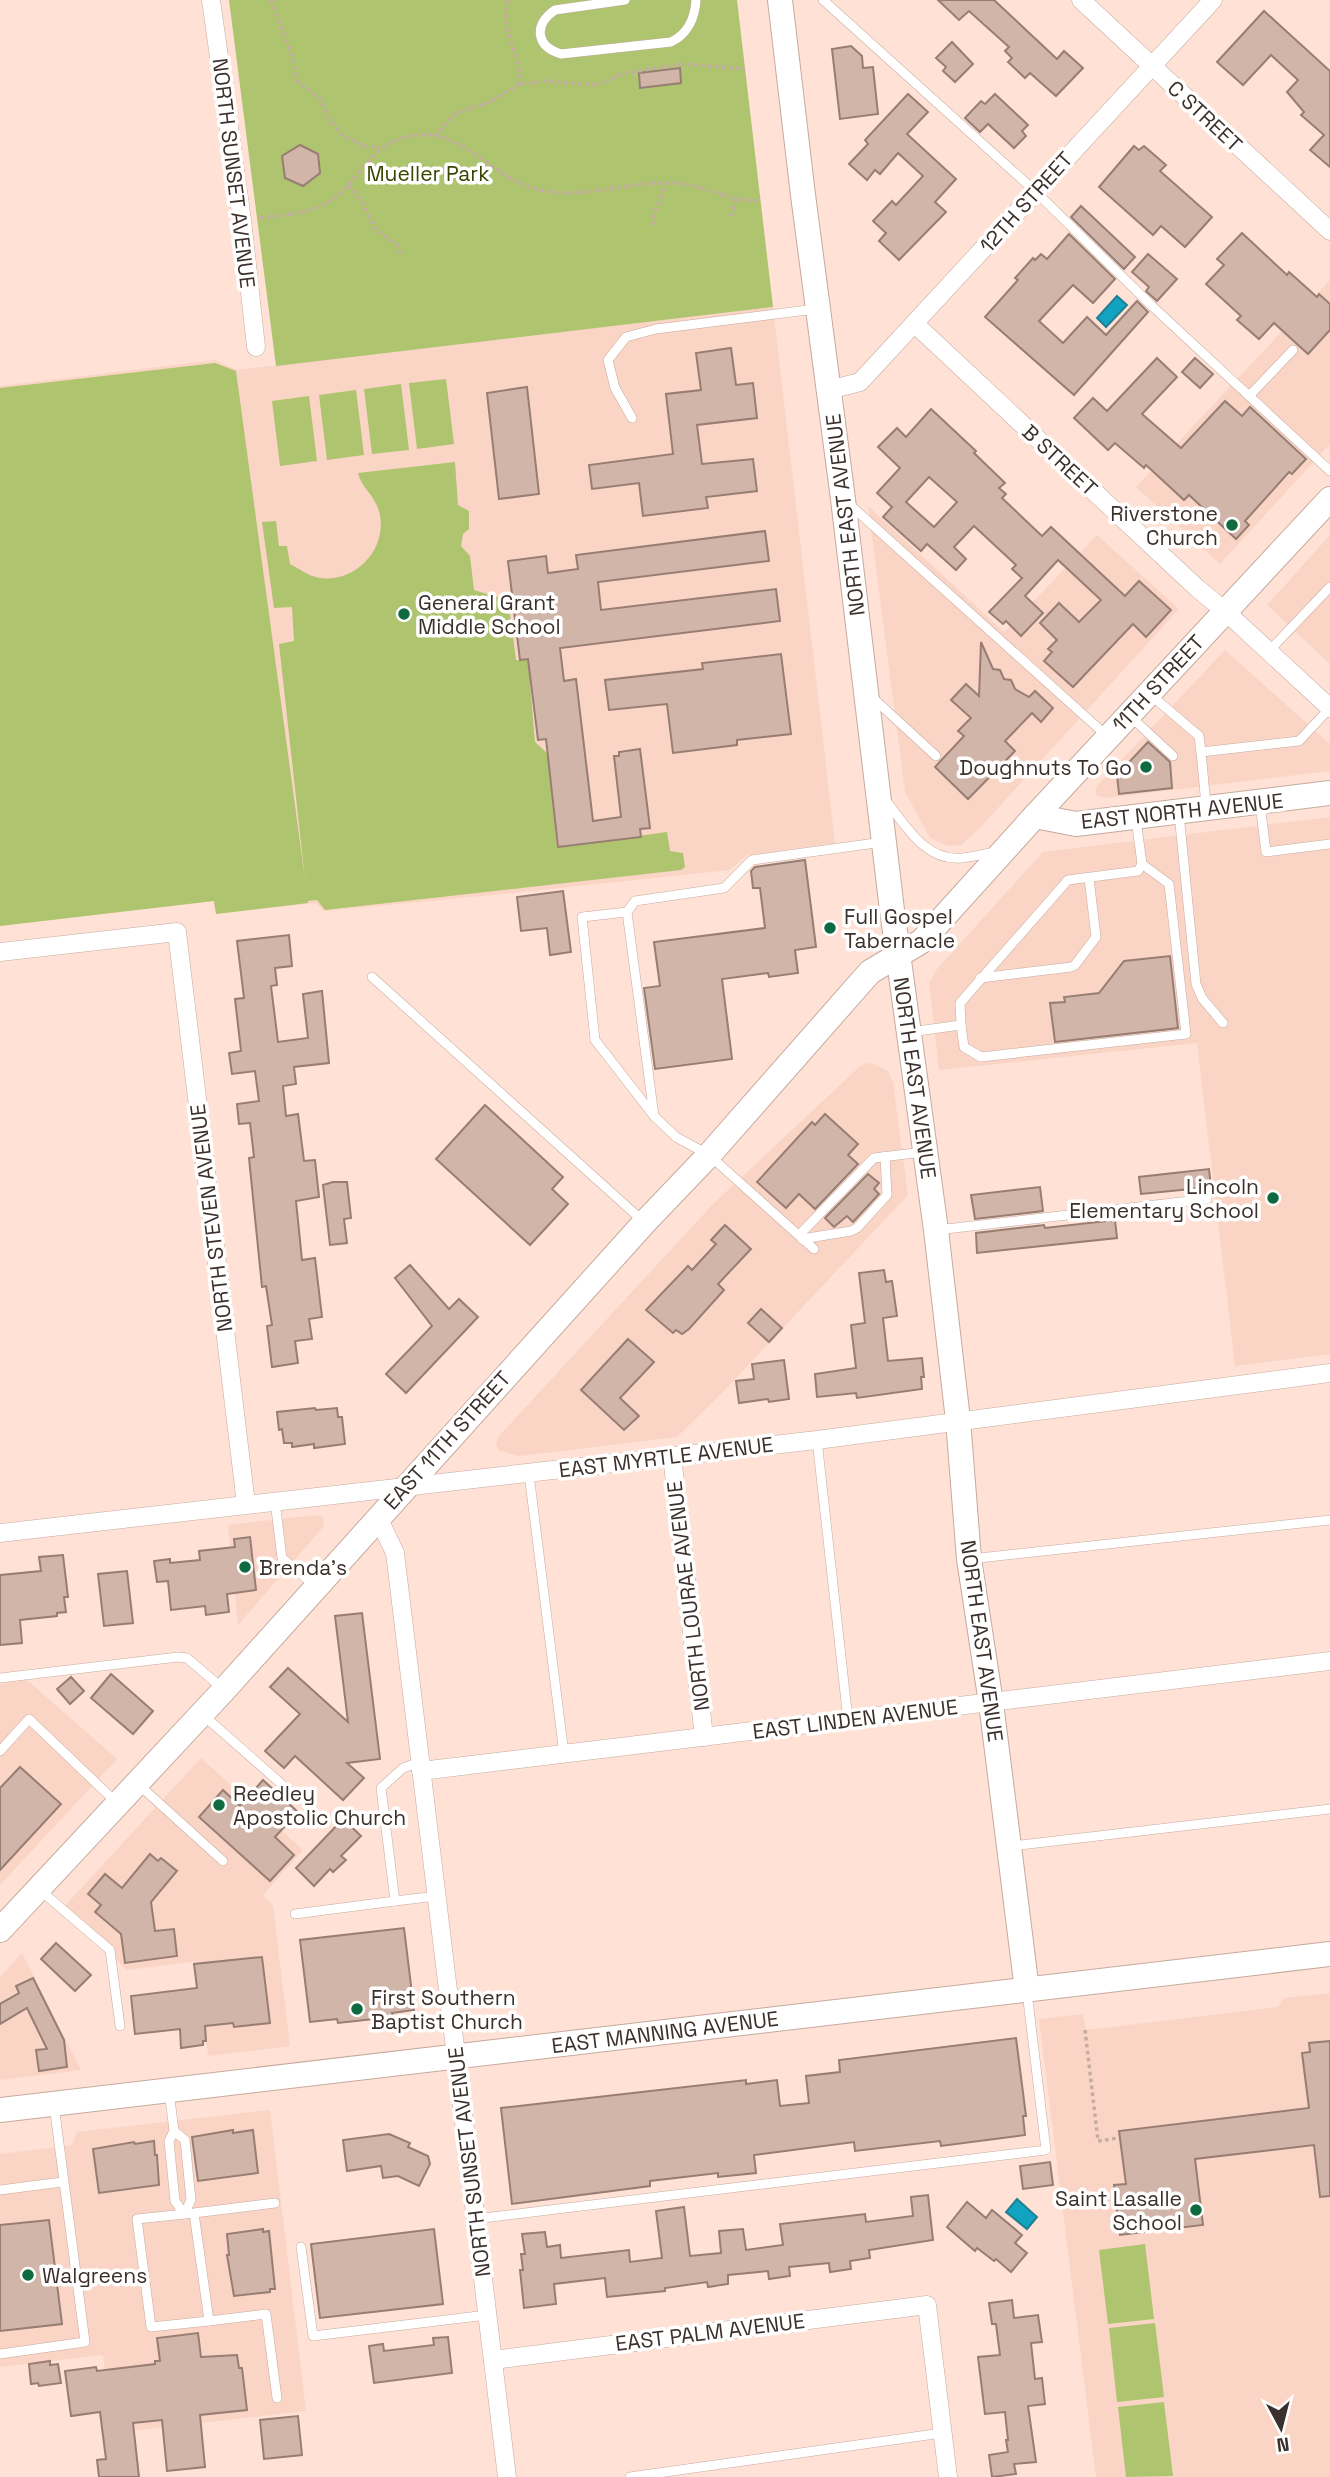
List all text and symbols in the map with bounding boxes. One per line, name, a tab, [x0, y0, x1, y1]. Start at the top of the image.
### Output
street label: NORTH SUNSET AVENUE	[206, 56, 262, 290]
street label: C STREET	[1162, 75, 1248, 157]
street label: 12TH STREET	[974, 146, 1078, 258]
park label: Mueller Park	[366, 160, 490, 187]
street label: NORTH EAST AVENUE	[819, 412, 871, 618]
street label: B STREET	[1017, 418, 1103, 502]
place label: Riverstone Church	[1110, 500, 1218, 551]
marker: Riverstone Church	[1224, 517, 1240, 533]
place label: General Grant Middle School	[418, 589, 561, 640]
marker: General Grant Middle School	[396, 606, 412, 622]
street label: 11TH STREET	[1106, 629, 1210, 737]
place label: Doughnuts To Go	[959, 754, 1132, 781]
marker: Doughnuts To Go	[1138, 759, 1154, 775]
street label: EAST NORTH AVENUE	[1079, 787, 1285, 835]
place label: Full Gospel Tabernacle	[844, 903, 955, 954]
marker: Full Gospel Tabernacle	[822, 920, 838, 936]
street label: NORTH EAST AVENUE	[887, 975, 943, 1181]
street label: NORTH STEVEN AVENUE	[184, 1102, 238, 1334]
place label: Lincoln Elementary School	[1069, 1173, 1259, 1224]
marker: Lincoln Elementary School	[1265, 1190, 1281, 1206]
street label: EAST 11TH STREET	[378, 1365, 516, 1515]
street label: EAST MYRTLE AVENUE	[557, 1430, 775, 1484]
street label: NORTH LOURAE AVENUE	[660, 1479, 716, 1713]
street label: NORTH EAST AVENUE	[954, 1538, 1010, 1744]
place label: Brenda's	[259, 1554, 347, 1581]
marker: Brenda's	[237, 1559, 253, 1575]
street label: EAST LINDEN AVENUE	[751, 1693, 959, 1745]
place label: Reedley Apostolic Church	[233, 1780, 406, 1831]
marker: Reedley Apostolic Church	[211, 1797, 227, 1813]
place label: First Southern Baptist Church	[371, 1984, 523, 2035]
marker: First Southern Baptist Church	[349, 2001, 365, 2017]
street label: EAST MANNING AVENUE	[550, 2005, 780, 2059]
street label: NORTH SUNSET AVENUE	[441, 2045, 497, 2279]
place label: Saint Lasalle School	[1055, 2185, 1182, 2236]
marker: Saint Lasalle School	[1188, 2202, 1204, 2218]
place label: Walgreens	[42, 2262, 147, 2289]
marker: Walgreens	[20, 2267, 36, 2283]
street label: EAST PALM AVENUE	[614, 2307, 806, 2357]
north arrow	[1246, 2393, 1316, 2463]
text: N	[1275, 2431, 1291, 2458]

